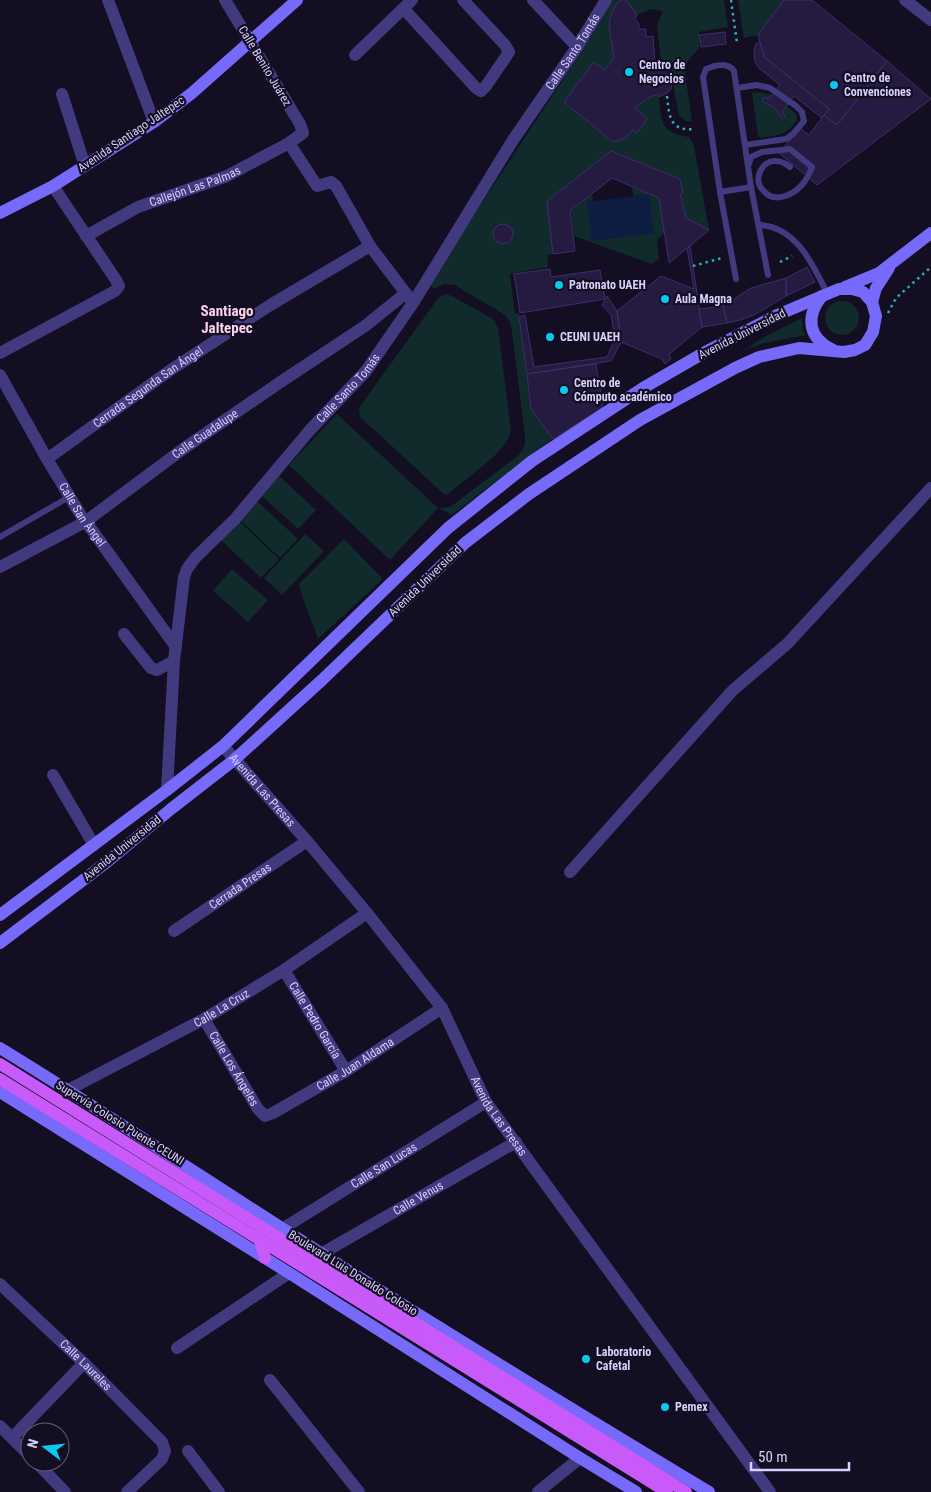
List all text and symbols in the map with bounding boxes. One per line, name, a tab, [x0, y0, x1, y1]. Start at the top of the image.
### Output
street label: Calle Santo Tomás	[543, 11, 603, 93]
street label: Calle Benito Juárez	[236, 23, 294, 109]
place label: Centro de Negocios	[639, 58, 686, 86]
marker: Centro de Negocios	[623, 66, 635, 78]
place label: Centro de Convenciones	[844, 71, 912, 99]
marker: Centro de Convenciones	[828, 79, 840, 91]
street label: Avenida Santiago Jaltepec	[75, 93, 187, 175]
street label: Callejón Las Palmas	[147, 163, 243, 210]
place label: Patronato UAEH	[569, 278, 646, 292]
marker: Patronato UAEH	[553, 279, 565, 291]
place label: Aula Magna	[675, 292, 732, 306]
marker: Aula Magna	[659, 293, 671, 305]
district label: Santiago Jaltepec	[200, 302, 254, 337]
street label: Avenida Universidad	[696, 306, 788, 362]
place label: CEUNI UAEH	[560, 330, 620, 344]
marker: CEUNI UAEH	[544, 331, 556, 343]
street label: Cerrada Segunda San Ángel	[90, 344, 206, 431]
street label: Calle Santo Tomás	[314, 351, 383, 426]
place label: Centro de Cómputo académico	[574, 376, 672, 404]
marker: Centro de Cómputo académico	[558, 384, 570, 396]
street label: Calle Guadalupe	[169, 406, 241, 462]
street label: Calle San Ángel	[56, 480, 109, 549]
street label: Avenida Universidad	[386, 543, 464, 619]
street label: Avenida Las Presas	[226, 751, 298, 830]
street label: Avenida Universidad	[80, 812, 164, 884]
street label: Cerrada Presas	[206, 860, 274, 912]
street label: Calle Pedro García	[286, 979, 344, 1061]
street label: Calle La Cruz	[191, 986, 252, 1030]
street label: Calle Los Ángeles	[206, 1029, 262, 1109]
street label: Calle Juan Aldama	[314, 1034, 397, 1093]
street label: Avenida Las Presas	[468, 1074, 530, 1159]
street label: Supervía Colosio Puente CEUNI	[53, 1078, 187, 1168]
street label: Calle San Lucas	[348, 1140, 419, 1191]
street label: Calle Venus	[390, 1178, 446, 1218]
street label: Boulevard Luis Donaldo Colosio	[286, 1227, 420, 1319]
street label: Calle Laureles	[57, 1337, 114, 1394]
place label: Laboratorio Cafetal	[596, 1345, 651, 1373]
marker: Laboratorio Cafetal	[580, 1353, 592, 1365]
place label: Pemex	[675, 1400, 708, 1414]
marker: Pemex	[659, 1401, 671, 1413]
north arrow	[20, 1422, 70, 1472]
text: N	[24, 1437, 41, 1450]
scale bar	[751, 1440, 848, 1472]
text: 50 m	[758, 1448, 788, 1466]

